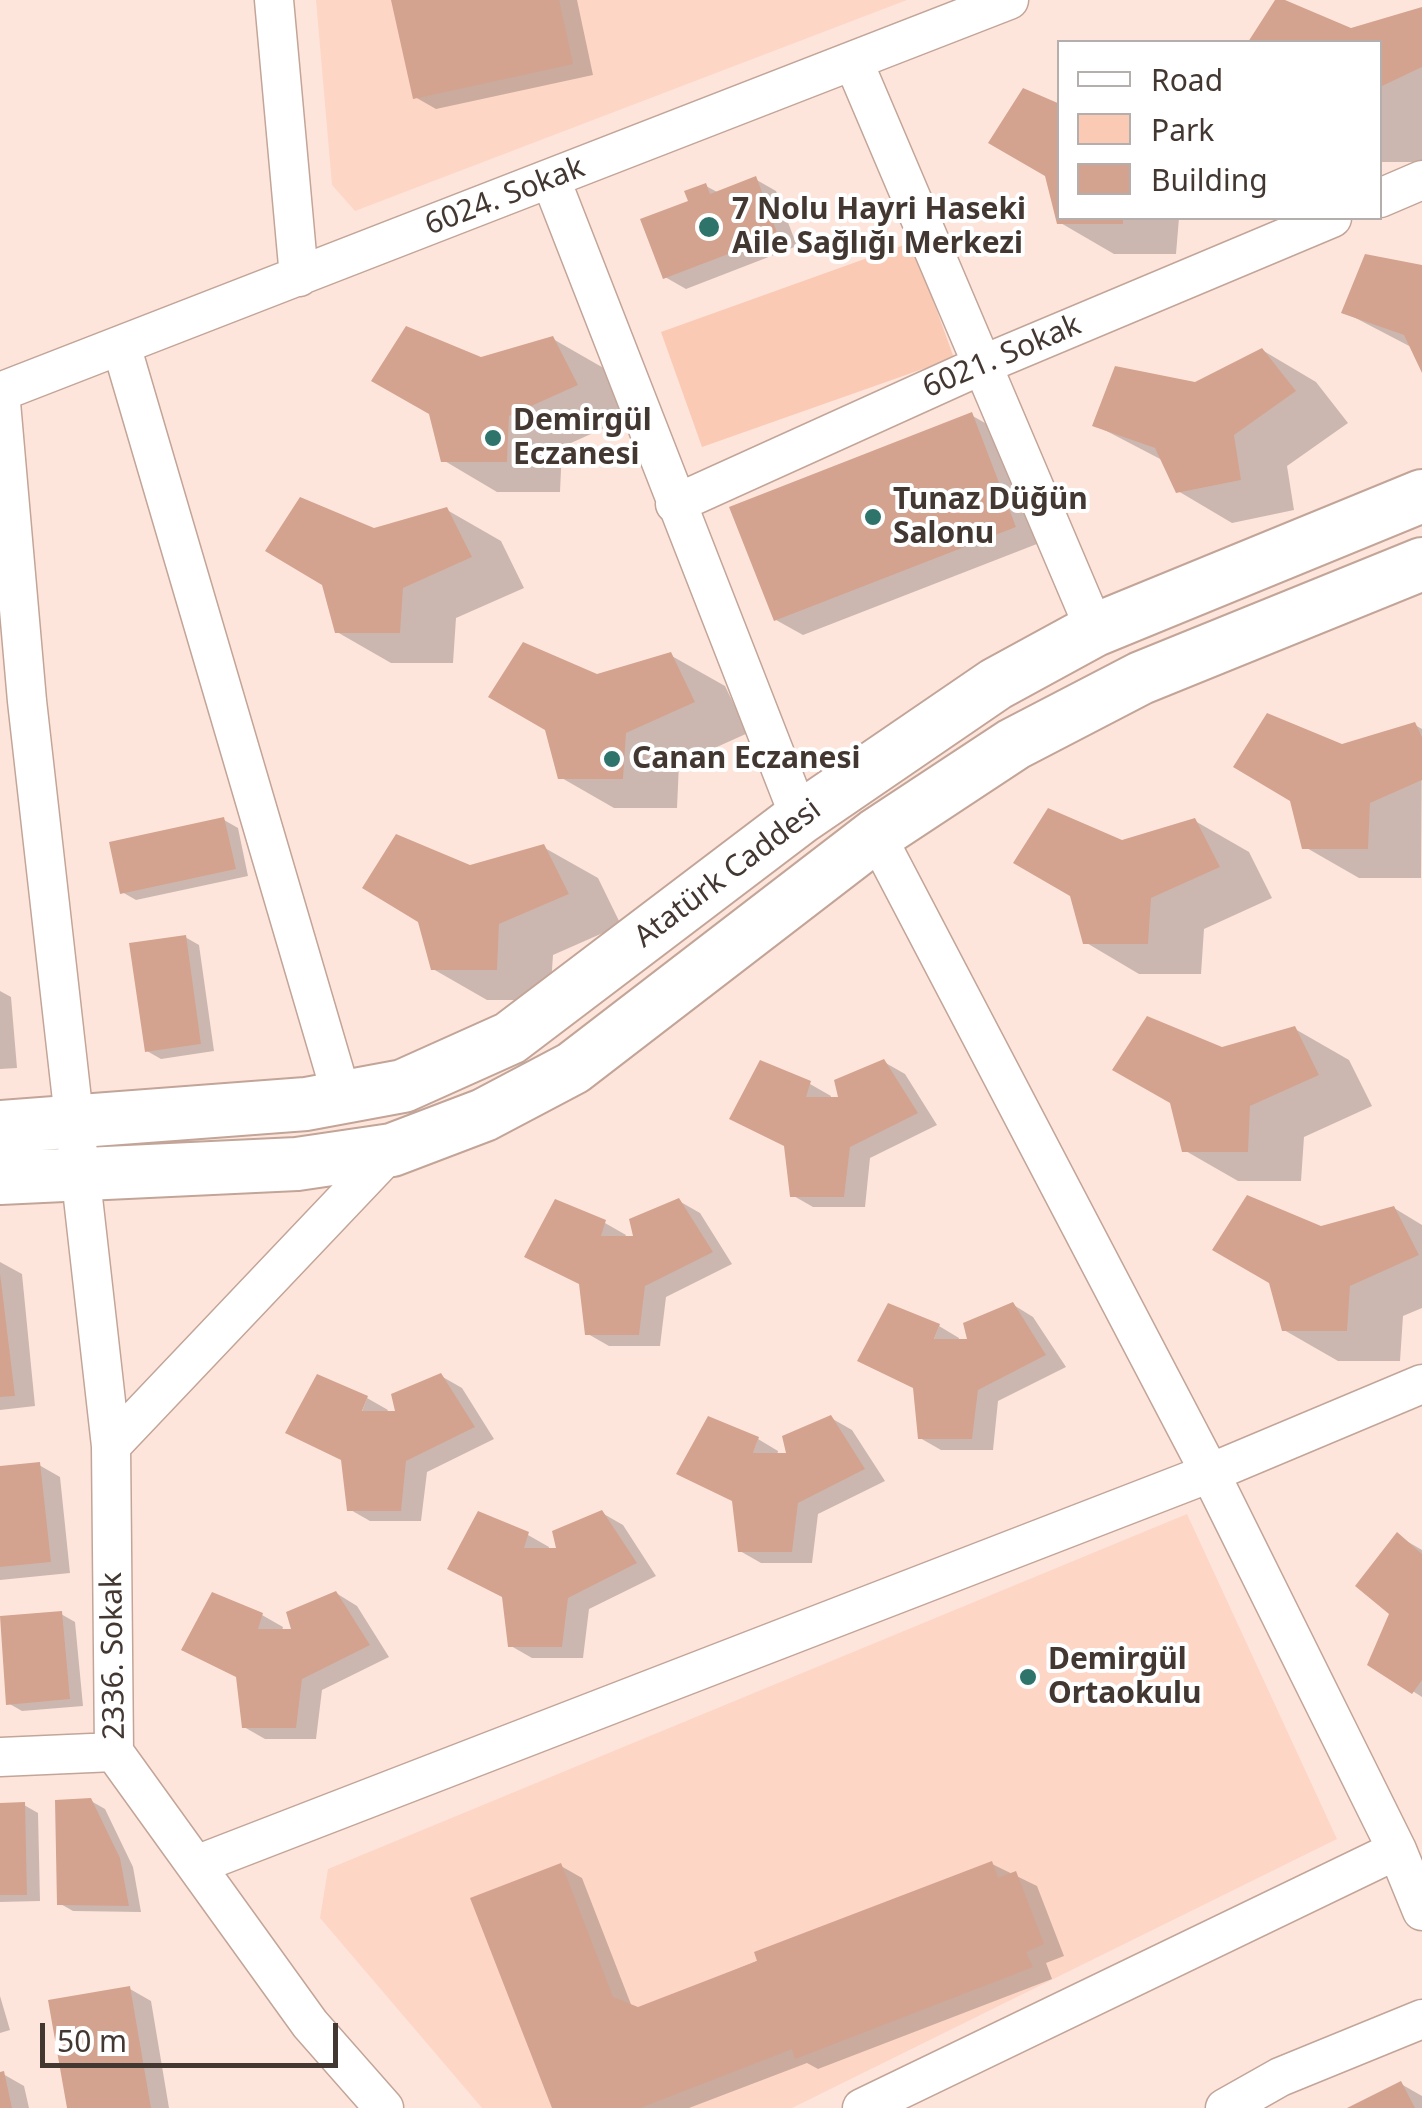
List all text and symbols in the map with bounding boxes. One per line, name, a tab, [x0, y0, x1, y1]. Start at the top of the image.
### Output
legend	[1057, 40, 1382, 220]
text: Road	[1151, 59, 1223, 100]
text: Park	[1151, 109, 1214, 150]
street label: 6024. Sokak	[420, 150, 590, 244]
text: Building	[1151, 159, 1268, 200]
place label: 7 Nolu Hayri Haseki Aile Sağlığı Merkezi	[732, 192, 1026, 262]
marker: 7 Nolu Hayri Haseki Aile Sağlığı Merkezi	[696, 214, 722, 240]
street label: 6021. Sokak	[918, 308, 1086, 406]
place label: Demirgül Eczanesi	[513, 403, 652, 474]
marker: Demirgül Eczanesi	[482, 427, 504, 449]
place label: Tunaz Düğün Salonu	[893, 482, 1088, 552]
marker: Tunaz Düğün Salonu	[862, 506, 884, 528]
place label: Canan Eczanesi	[632, 741, 860, 777]
marker: Canan Eczanesi	[601, 748, 623, 770]
street label: Atatürk Caddesi	[628, 792, 828, 956]
street label: 2336. Sokak	[95, 1572, 133, 1740]
place label: Demirgül Ortaokulu	[1048, 1642, 1201, 1712]
marker: Demirgül Ortaokulu	[1017, 1666, 1039, 1688]
scale bar	[45, 2003, 342, 2065]
text: 50 m	[57, 2020, 127, 2061]

